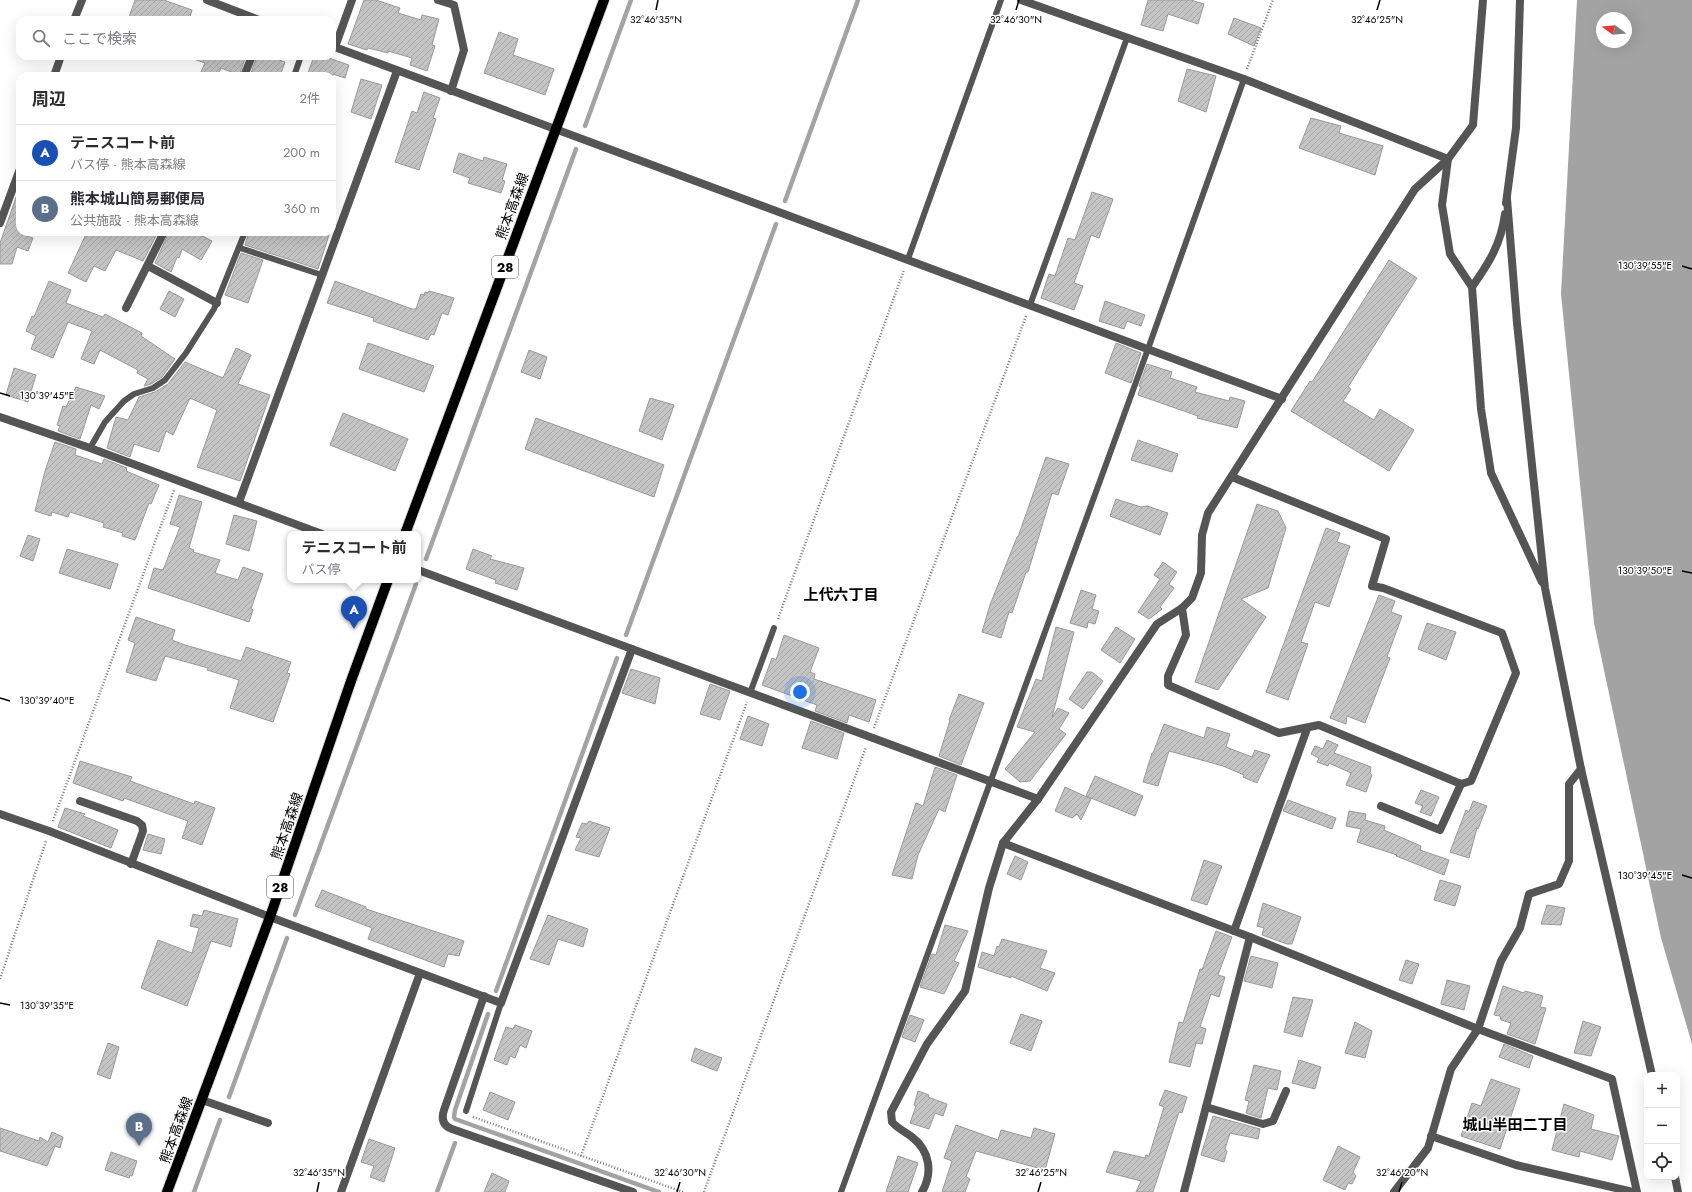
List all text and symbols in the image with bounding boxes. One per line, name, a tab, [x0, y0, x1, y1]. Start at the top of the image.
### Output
text: 32°46'35"N	[630, 12, 682, 27]
text: 32°46'30"N	[990, 12, 1042, 27]
text: 32°46'25"N	[1351, 12, 1403, 27]
north arrow	[1596, 12, 1632, 48]
search box	[16, 16, 336, 60]
icon: search	[30, 27, 52, 49]
text: ここで検索	[62, 28, 137, 50]
text: 周辺	[32, 87, 66, 111]
text: 2件	[300, 89, 320, 108]
text: テニスコート前	[70, 132, 175, 154]
text: A	[40, 143, 50, 162]
text: 200 m	[283, 143, 320, 162]
text: バス停 · 熊本高森線	[70, 155, 186, 174]
street label: 熊本高森線	[491, 170, 533, 242]
text: 熊本城山簡易郵便局	[70, 188, 205, 210]
text: B	[41, 199, 49, 218]
text: 360 m	[284, 199, 320, 218]
text: 公共施設 · 熊本高森線	[70, 211, 199, 230]
road number: 28	[492, 256, 518, 278]
text: 130°39'55"E	[1618, 258, 1672, 273]
text: 130°39'45"E	[20, 388, 74, 403]
popup	[287, 531, 421, 583]
text: テニスコート前	[301, 537, 407, 559]
text: バス停	[301, 560, 341, 579]
text: 130°39'50"E	[1618, 563, 1672, 578]
district label: 上代六丁目	[803, 584, 879, 606]
pin: A	[341, 596, 367, 629]
your location	[790, 682, 810, 702]
text: 130°39'40"E	[20, 693, 74, 708]
street label: 熊本高森線	[266, 790, 308, 862]
text: 130°39'45"E	[1618, 868, 1672, 883]
road number: 28	[267, 876, 293, 898]
text: 130°39'35"E	[20, 998, 74, 1013]
map controls	[1644, 1072, 1680, 1180]
button: +	[1644, 1072, 1680, 1108]
street label: 熊本高森線	[155, 1094, 197, 1166]
button: −	[1644, 1108, 1680, 1144]
pin: B	[126, 1113, 152, 1146]
district label: 城山半田二丁目	[1462, 1114, 1568, 1136]
button: locate	[1644, 1144, 1680, 1180]
text: 32°46'35"N	[293, 1165, 345, 1180]
text: 32°46'30"N	[654, 1165, 706, 1180]
text: 32°46'25"N	[1015, 1165, 1067, 1180]
text: 32°46'20"N	[1376, 1165, 1428, 1180]

